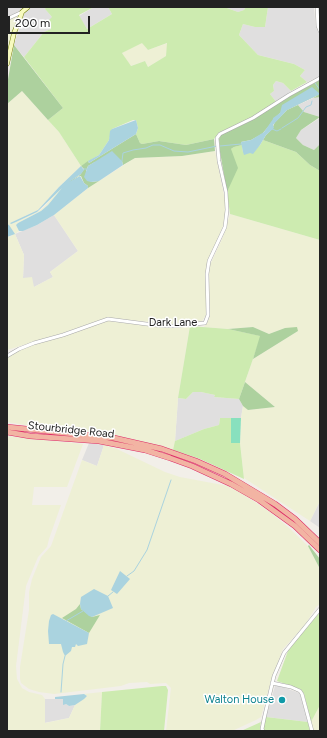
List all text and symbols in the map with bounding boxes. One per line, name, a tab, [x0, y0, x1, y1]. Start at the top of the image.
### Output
scale bar	[10, 8, 92, 34]
text: 200 m	[15, 16, 50, 30]
street label: Dark Lane	[149, 316, 197, 330]
street label: Stourbridge Road	[27, 419, 115, 441]
place label: Walton House	[205, 693, 274, 707]
marker: Walton House	[277, 695, 287, 705]

